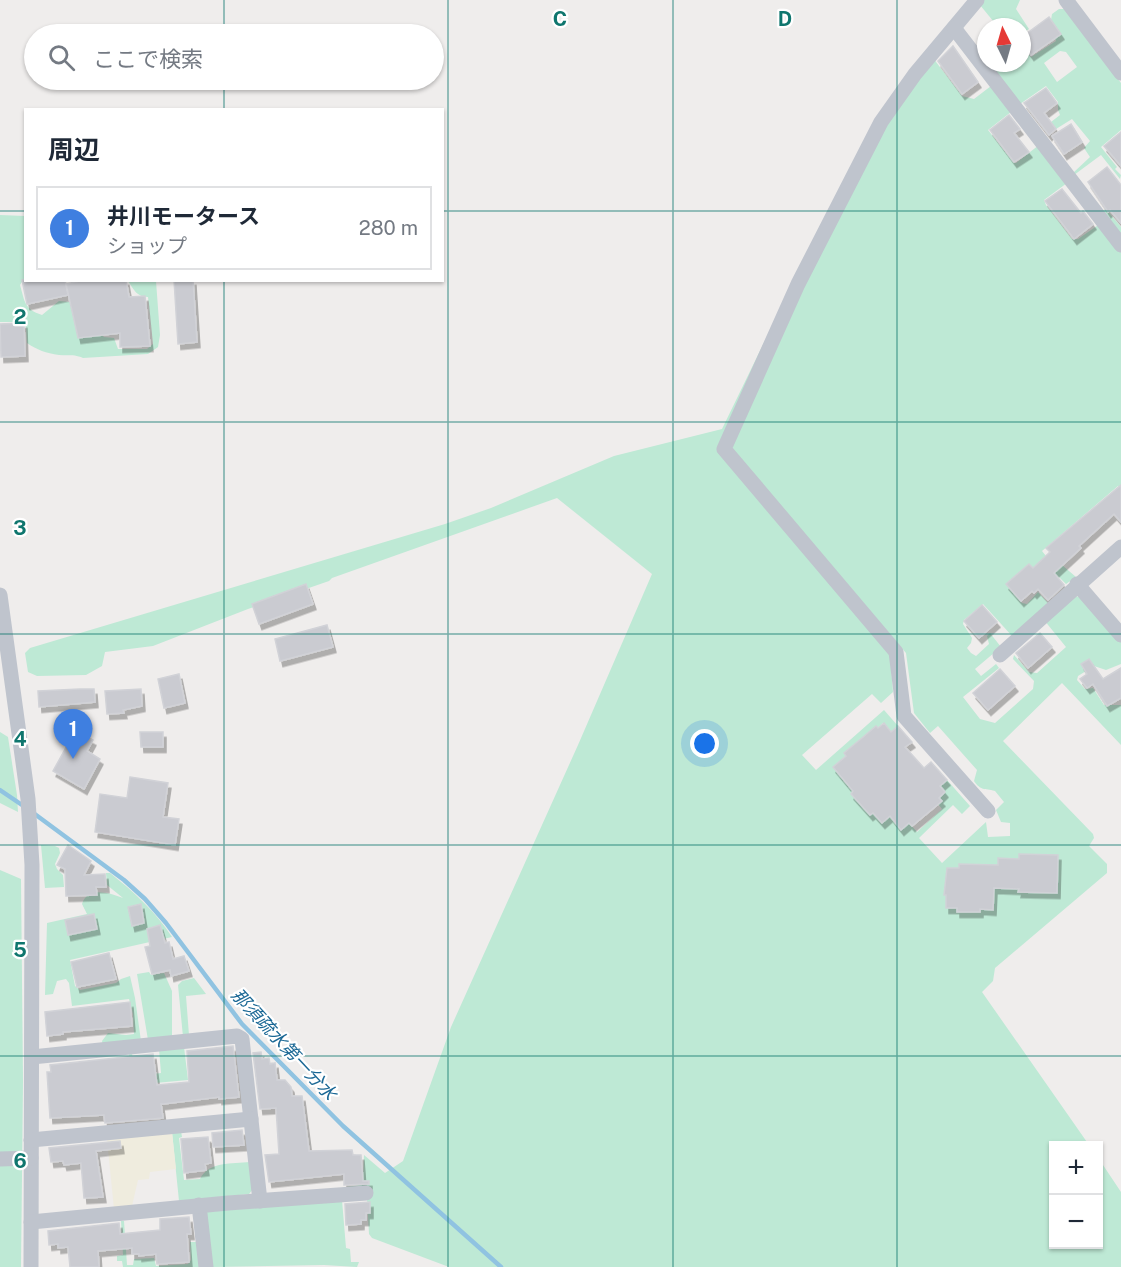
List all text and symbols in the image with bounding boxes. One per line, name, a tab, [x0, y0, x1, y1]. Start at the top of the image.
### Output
text: C	[553, 7, 567, 31]
text: D	[778, 7, 792, 31]
north arrow	[977, 18, 1031, 72]
search box	[24, 24, 444, 90]
icon: search	[45, 41, 78, 74]
text: ここで検索	[93, 46, 203, 72]
text: 周辺	[48, 134, 100, 165]
text: 井川モータース	[107, 203, 260, 229]
text: 1	[65, 216, 74, 240]
text: 280 m	[359, 216, 418, 240]
text: ショップ	[107, 234, 187, 258]
text: 2	[14, 305, 26, 329]
text: 3	[13, 516, 27, 540]
pin: 1	[54, 710, 92, 759]
text: 4	[13, 727, 27, 751]
your location	[690, 729, 719, 758]
text: 5	[13, 938, 27, 962]
water label: 那須疏水第一分水	[227, 984, 342, 1105]
map controls	[1049, 1141, 1103, 1249]
button: +	[1049, 1141, 1103, 1195]
text: 6	[13, 1149, 27, 1173]
button: −	[1049, 1195, 1103, 1249]

